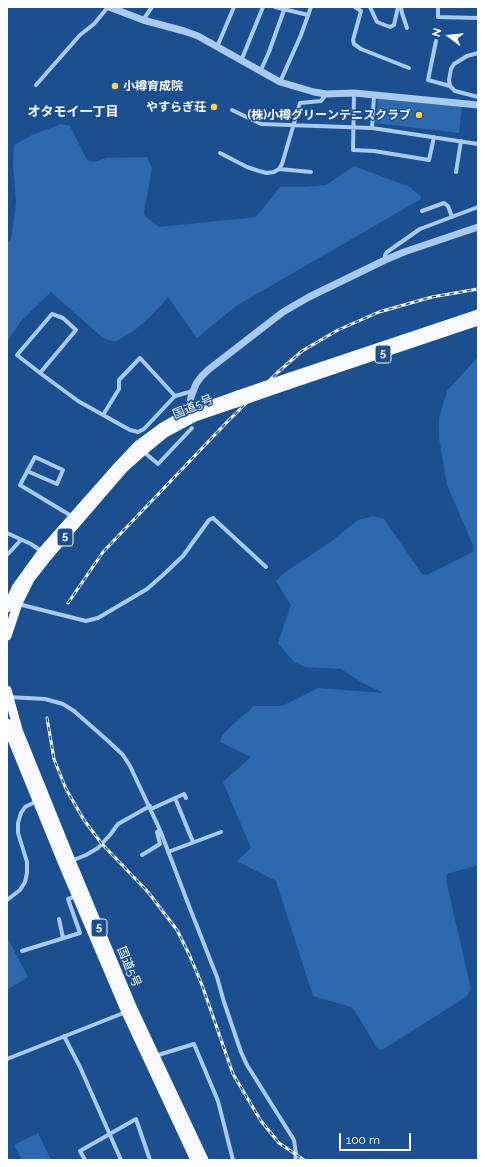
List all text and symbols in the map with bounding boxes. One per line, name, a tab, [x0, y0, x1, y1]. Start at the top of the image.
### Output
north arrow	[429, 16, 469, 56]
text: N	[430, 27, 444, 38]
place label: 小樽育成院	[123, 79, 183, 93]
marker: 小樽育成院	[110, 81, 120, 91]
place label: やすらぎ荘	[146, 100, 206, 114]
marker: やすらぎ荘	[209, 102, 219, 112]
district label: オタモイ一丁目	[28, 104, 118, 120]
place label: (株)小樽グリーンテニスクラブ	[248, 108, 411, 122]
marker: (株)小樽グリーンテニスクラブ	[414, 110, 424, 120]
road number: 5	[375, 345, 391, 363]
street label: 国道5号	[171, 392, 215, 422]
road number: 5	[57, 528, 73, 546]
road number: 5	[91, 919, 107, 937]
street label: 国道5号	[114, 945, 144, 989]
scale bar	[341, 1125, 413, 1151]
text: 100 m	[346, 1133, 380, 1147]

